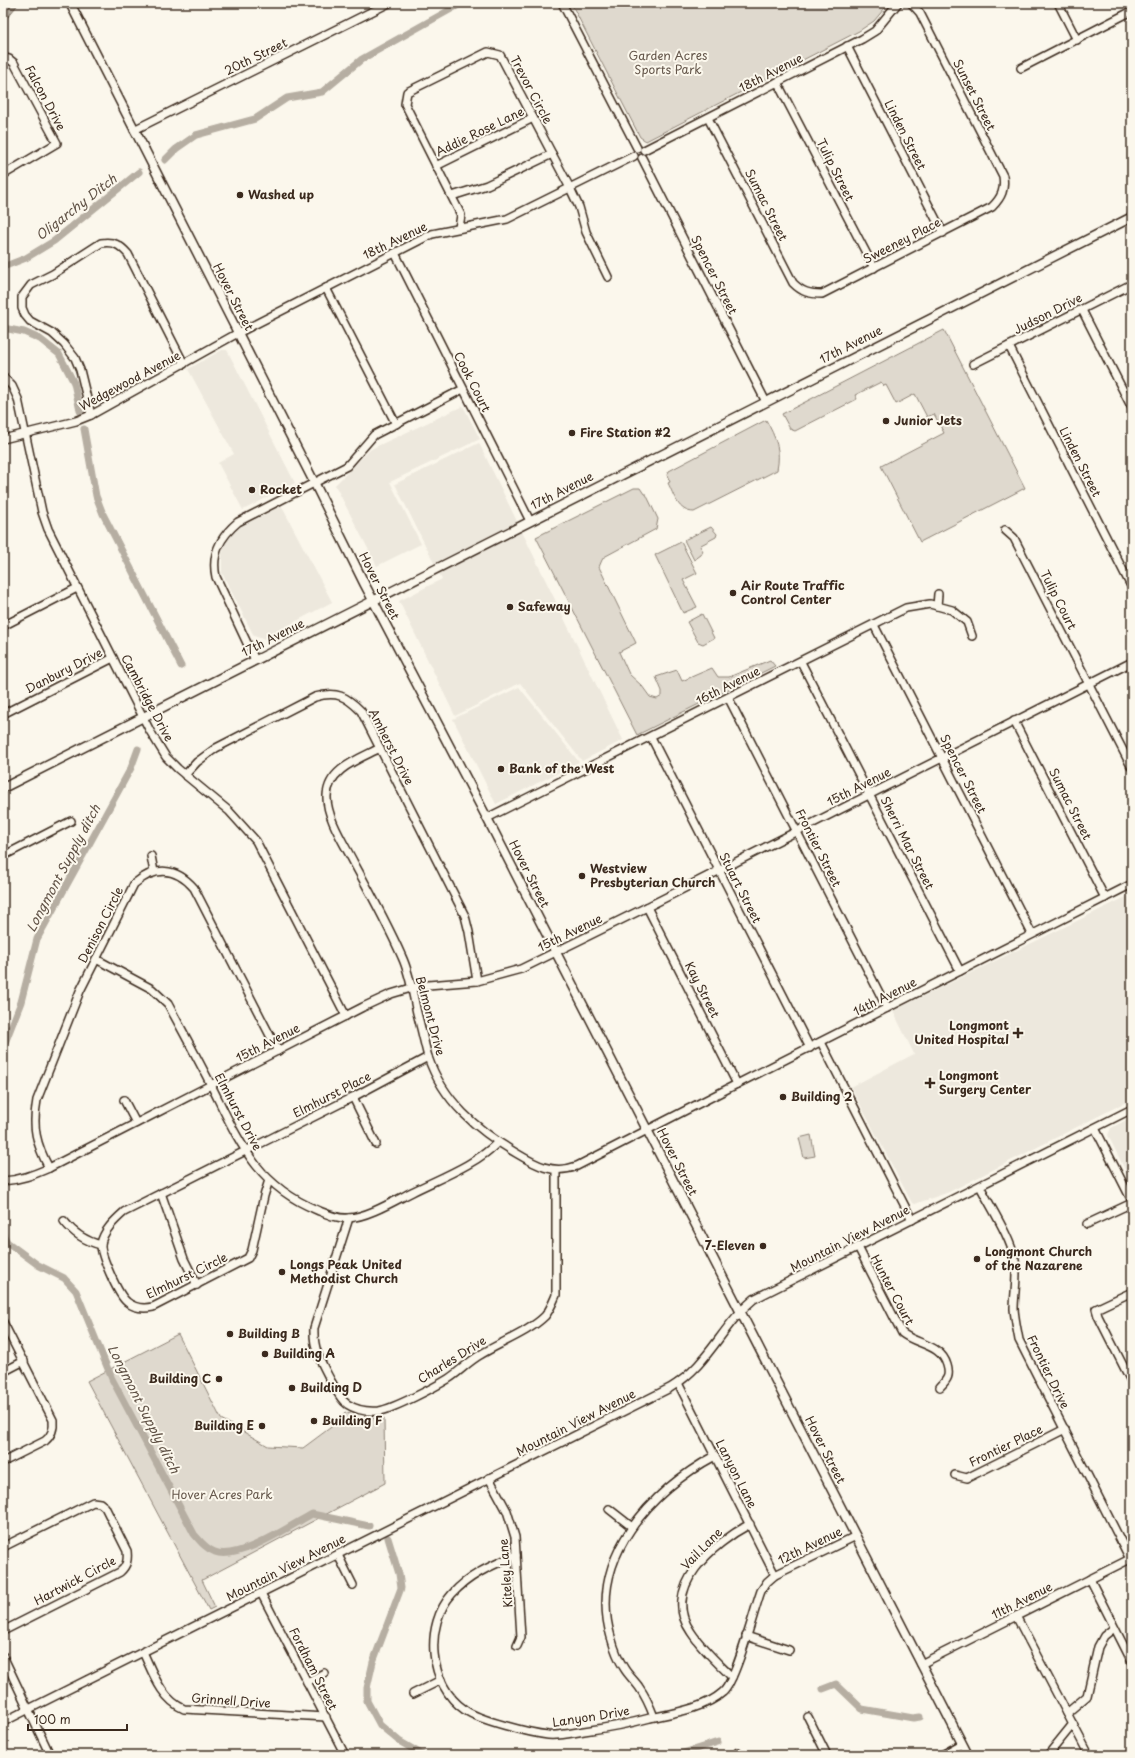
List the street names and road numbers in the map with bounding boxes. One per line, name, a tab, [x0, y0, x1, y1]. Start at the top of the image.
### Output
street label: 20th Street	[221, 33, 290, 79]
street label: 18th Avenue	[735, 48, 806, 96]
street label: Trevor Circle	[506, 52, 558, 127]
street label: Sunset Street	[949, 56, 1001, 133]
street label: Falcon Drive	[21, 62, 71, 133]
street label: Linden Street	[880, 96, 931, 173]
street label: Addie Rose Lane	[432, 102, 527, 160]
street label: Tulip Street	[812, 135, 859, 204]
street label: Sumac Street	[741, 165, 793, 244]
street label: Sweeney Place	[859, 213, 944, 267]
street label: 18th Avenue	[359, 217, 430, 263]
street label: Spencer Street	[687, 232, 743, 317]
street label: Hover Street	[209, 260, 259, 333]
street label: Judson Drive	[1010, 288, 1085, 338]
street label: 17th Avenue	[816, 320, 885, 368]
street label: Wedgewood Avenue	[76, 346, 184, 414]
street label: Cook Court	[450, 348, 496, 415]
street label: Linden Street	[1055, 423, 1106, 500]
street label: 17th Avenue	[527, 466, 596, 514]
street label: Hover Street	[355, 549, 405, 622]
street label: Tulip Court	[1036, 567, 1082, 633]
street label: 17th Avenue	[238, 613, 307, 661]
street label: Danbury Drive	[22, 643, 105, 697]
street label: Cambridge Drive	[117, 651, 179, 744]
street label: 16th Avenue	[692, 661, 763, 709]
street label: Amherst Drive	[365, 705, 419, 788]
street label: Spencer Street	[936, 731, 992, 816]
street label: 15th Avenue	[823, 762, 894, 810]
street label: Sumac Street	[1045, 764, 1097, 843]
street label: Sherri Mar Street	[877, 793, 939, 892]
street label: Frontier Street	[792, 805, 846, 890]
street label: Hover Street	[505, 837, 555, 910]
street label: Stuart Street	[715, 849, 766, 926]
street label: Denison Circle	[73, 883, 127, 966]
street label: 15th Avenue	[534, 909, 605, 955]
street label: Kay Street	[681, 958, 725, 1021]
street label: 14th Avenue	[850, 972, 920, 1020]
street label: Belmont Drive	[412, 974, 450, 1057]
street label: 15th Avenue	[232, 1018, 303, 1066]
street label: Elmhurst Place	[289, 1067, 374, 1121]
street label: Elmhurst Drive	[211, 1069, 267, 1154]
street label: Hover Street	[653, 1125, 703, 1198]
street label: Mountain View Avenue	[787, 1200, 913, 1276]
street label: Elmhurst Circle	[143, 1247, 231, 1303]
street label: Hunter Court	[867, 1251, 919, 1328]
street label: Charles Drive	[414, 1331, 489, 1387]
street label: Frontier Drive	[1023, 1332, 1075, 1412]
street label: Mountain View Avenue	[513, 1384, 639, 1460]
street label: Hover Street	[801, 1413, 851, 1486]
street label: Frontier Place	[966, 1420, 1045, 1471]
street label: Lanyon Lane	[712, 1436, 762, 1511]
street label: 12th Avenue	[774, 1522, 845, 1568]
street label: Vail Lane	[677, 1523, 726, 1573]
street label: Mountain View Avenue	[223, 1529, 349, 1605]
street label: Kiteley Lane	[494, 1538, 516, 1608]
street label: Hartwick Circle	[30, 1551, 119, 1609]
street label: 11th Avenue	[988, 1577, 1056, 1623]
street label: Fordham Street	[285, 1624, 343, 1713]
street label: Grinnell Drive	[191, 1688, 271, 1712]
street label: Lanyon Drive	[551, 1701, 631, 1731]

